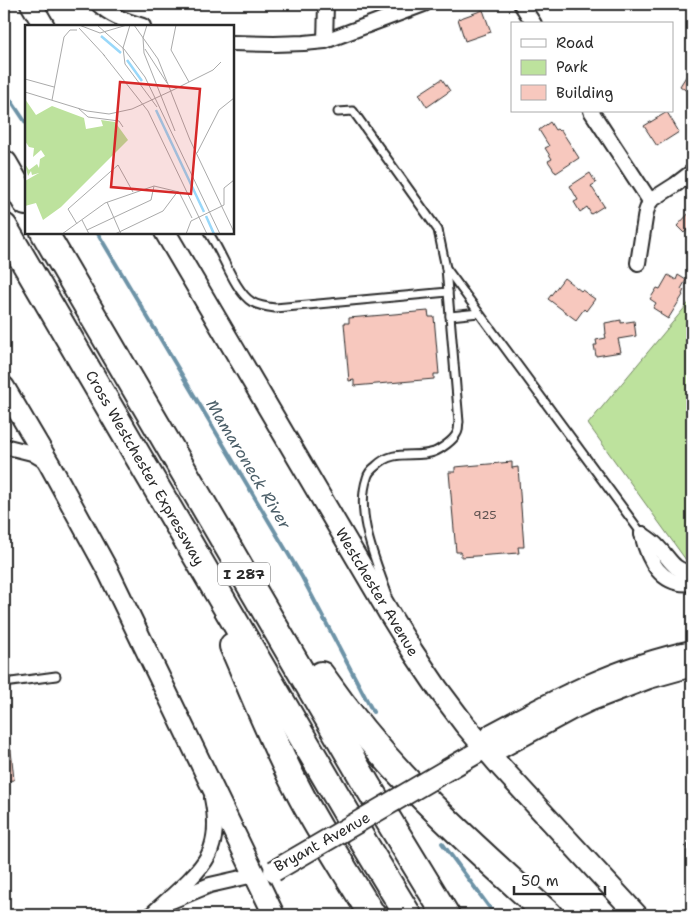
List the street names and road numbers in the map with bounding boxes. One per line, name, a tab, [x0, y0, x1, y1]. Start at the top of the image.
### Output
street label: Cross Westchester Expressway	[81, 367, 209, 569]
street label: Westchester Avenue	[331, 524, 423, 660]
road number: I 287	[218, 562, 270, 586]
street label: Bryant Avenue	[270, 807, 374, 877]

